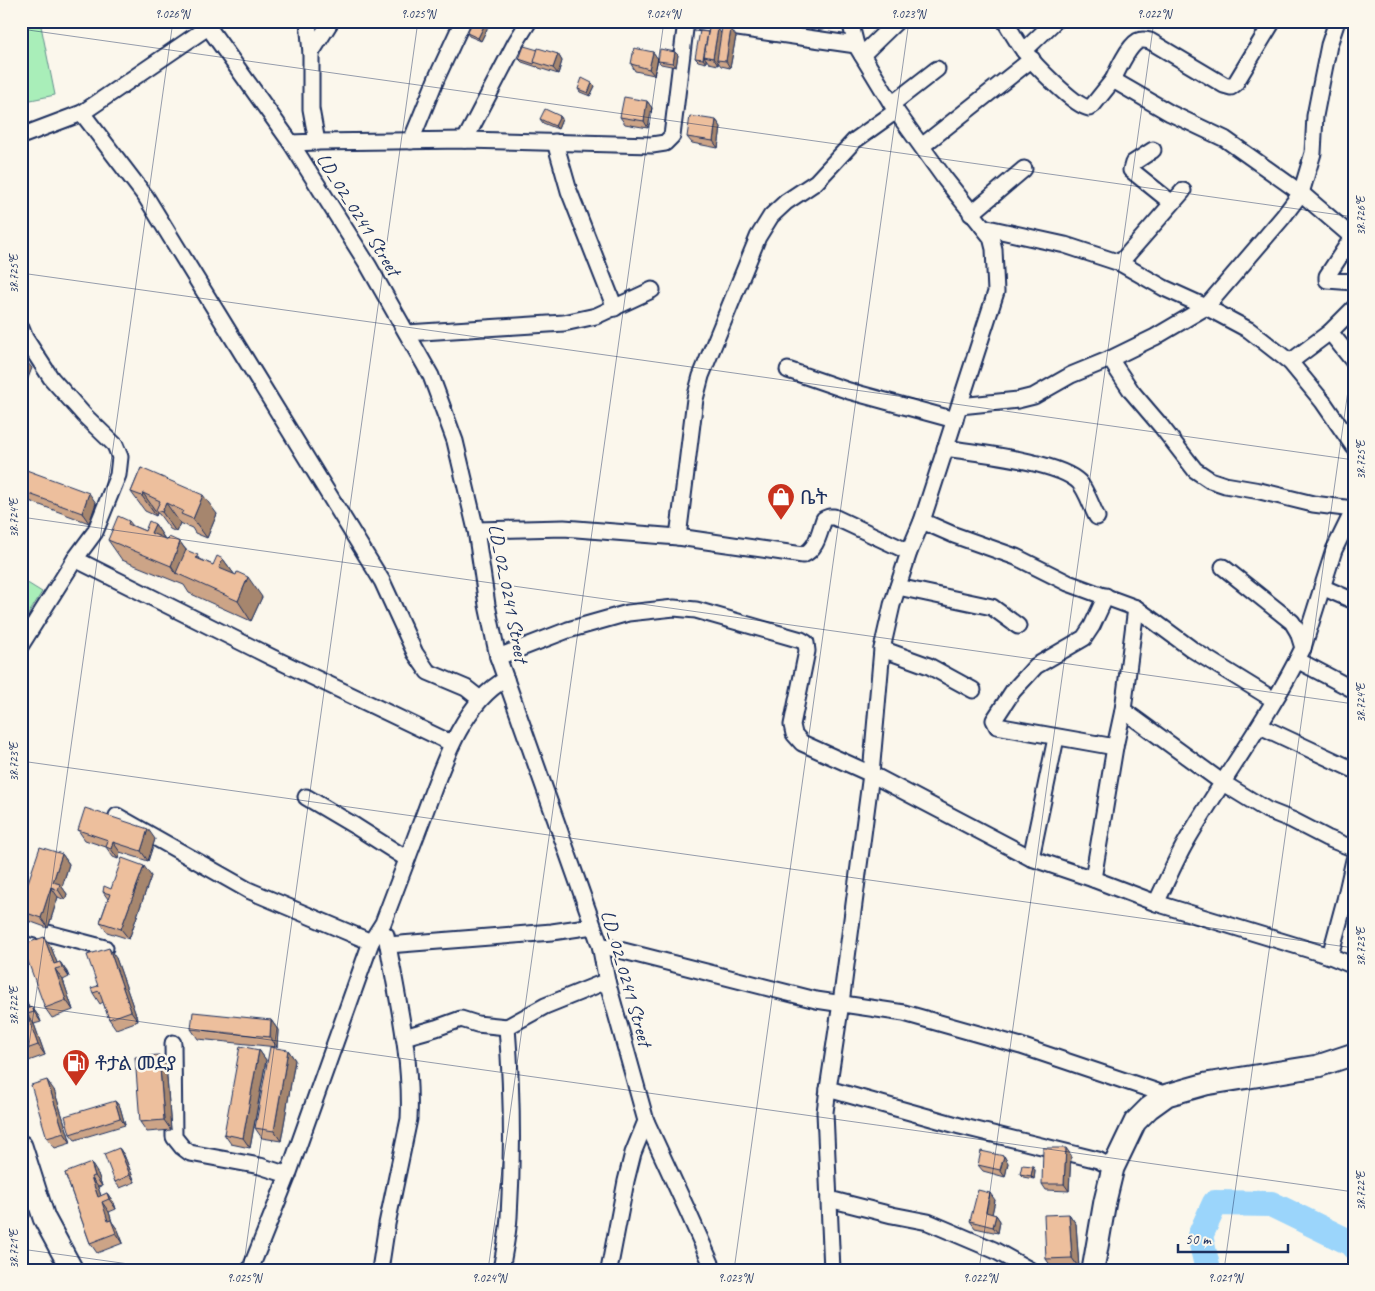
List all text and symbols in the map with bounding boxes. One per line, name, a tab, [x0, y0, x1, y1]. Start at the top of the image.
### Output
text: 9.026°N	[155, 6, 191, 22]
text: 9.025°N	[401, 6, 437, 22]
text: 9.024°N	[646, 6, 682, 22]
text: 9.023°N	[891, 6, 927, 22]
text: 9.022°N	[1137, 6, 1173, 22]
street label: LD_02_0241 Street	[311, 148, 408, 283]
text: 38.726°E	[1353, 195, 1369, 236]
text: 38.725°E	[6, 253, 22, 294]
text: 38.725°E	[1353, 439, 1369, 480]
shop icon: ቤት	[766, 482, 796, 521]
place label: ቤት	[800, 485, 828, 510]
text: 38.724°E	[6, 497, 22, 538]
street label: LD_02_0241 Street	[483, 522, 535, 668]
text: 38.724°E	[1353, 682, 1369, 723]
text: 38.723°E	[6, 741, 22, 782]
street label: LD_02_0241 Street	[595, 907, 659, 1052]
text: 38.723°E	[1353, 926, 1369, 967]
text: 38.722°E	[6, 985, 22, 1026]
fuel station icon: ቶታል መደያ	[61, 1048, 91, 1087]
place label: ቶታል መደያ	[95, 1051, 176, 1076]
text: 38.722°E	[1353, 1170, 1369, 1211]
scale bar	[1178, 1221, 1288, 1253]
text: 38.721°E	[6, 1228, 22, 1269]
text: 50 m	[1185, 1230, 1212, 1249]
text: 9.025°N	[227, 1270, 263, 1286]
text: 9.024°N	[472, 1270, 508, 1286]
text: 9.023°N	[718, 1270, 754, 1286]
text: 9.022°N	[963, 1270, 999, 1286]
text: 9.021°N	[1208, 1270, 1244, 1286]

